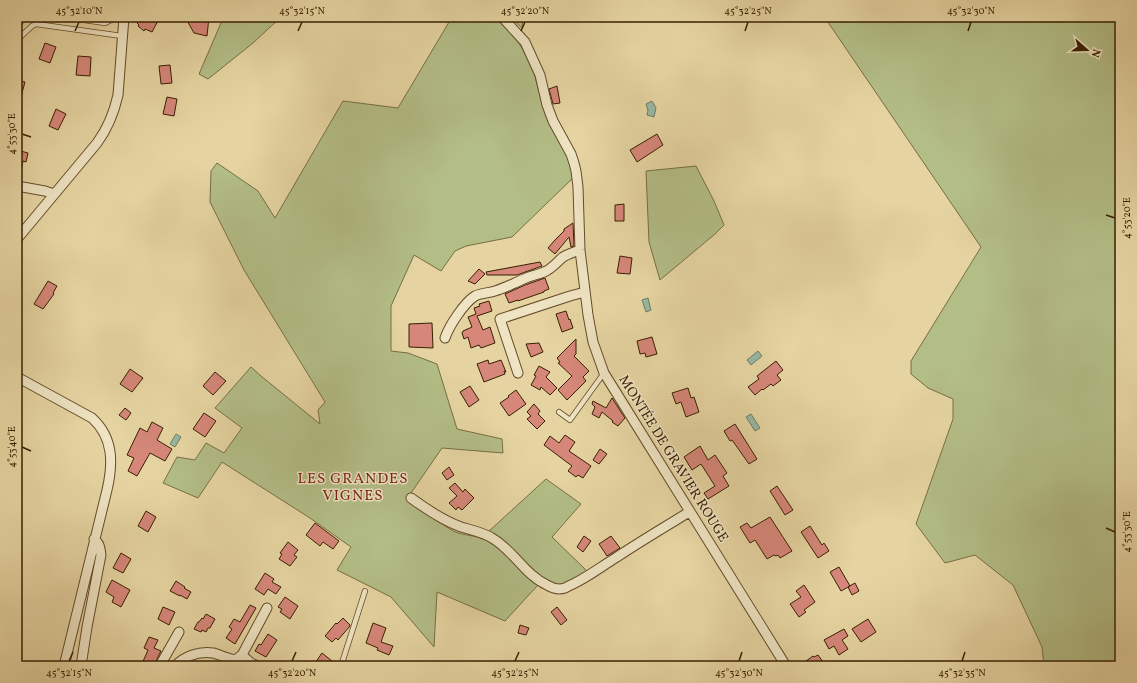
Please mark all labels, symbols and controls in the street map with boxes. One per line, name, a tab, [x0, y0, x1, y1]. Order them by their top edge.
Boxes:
text: 45°32'10"N	[55, 4, 103, 18]
text: 45°32'15"N	[279, 4, 326, 18]
text: 45°32'20"N	[501, 4, 550, 18]
text: 45°32'25"N	[724, 4, 772, 18]
text: 45°32'30"N	[947, 4, 996, 18]
north arrow	[1067, 30, 1107, 70]
text: N	[1087, 47, 1103, 59]
text: 4°53'30"E	[5, 113, 19, 155]
text: 4°53'20"E	[1120, 197, 1134, 239]
street label: MONTÉE DE GRAVIER ROUGE	[614, 372, 732, 546]
text: 4°53'40"E	[5, 426, 19, 468]
district label: LES GRANDES VIGNES	[298, 469, 408, 507]
text: 4°53'30"E	[1120, 511, 1134, 553]
text: 45°32'15"N	[46, 666, 93, 680]
text: 45°32'20"N	[268, 666, 317, 680]
text: 45°32'25"N	[491, 666, 539, 680]
text: 45°32'30"N	[715, 666, 764, 680]
text: 45°32'35"N	[938, 666, 986, 680]

